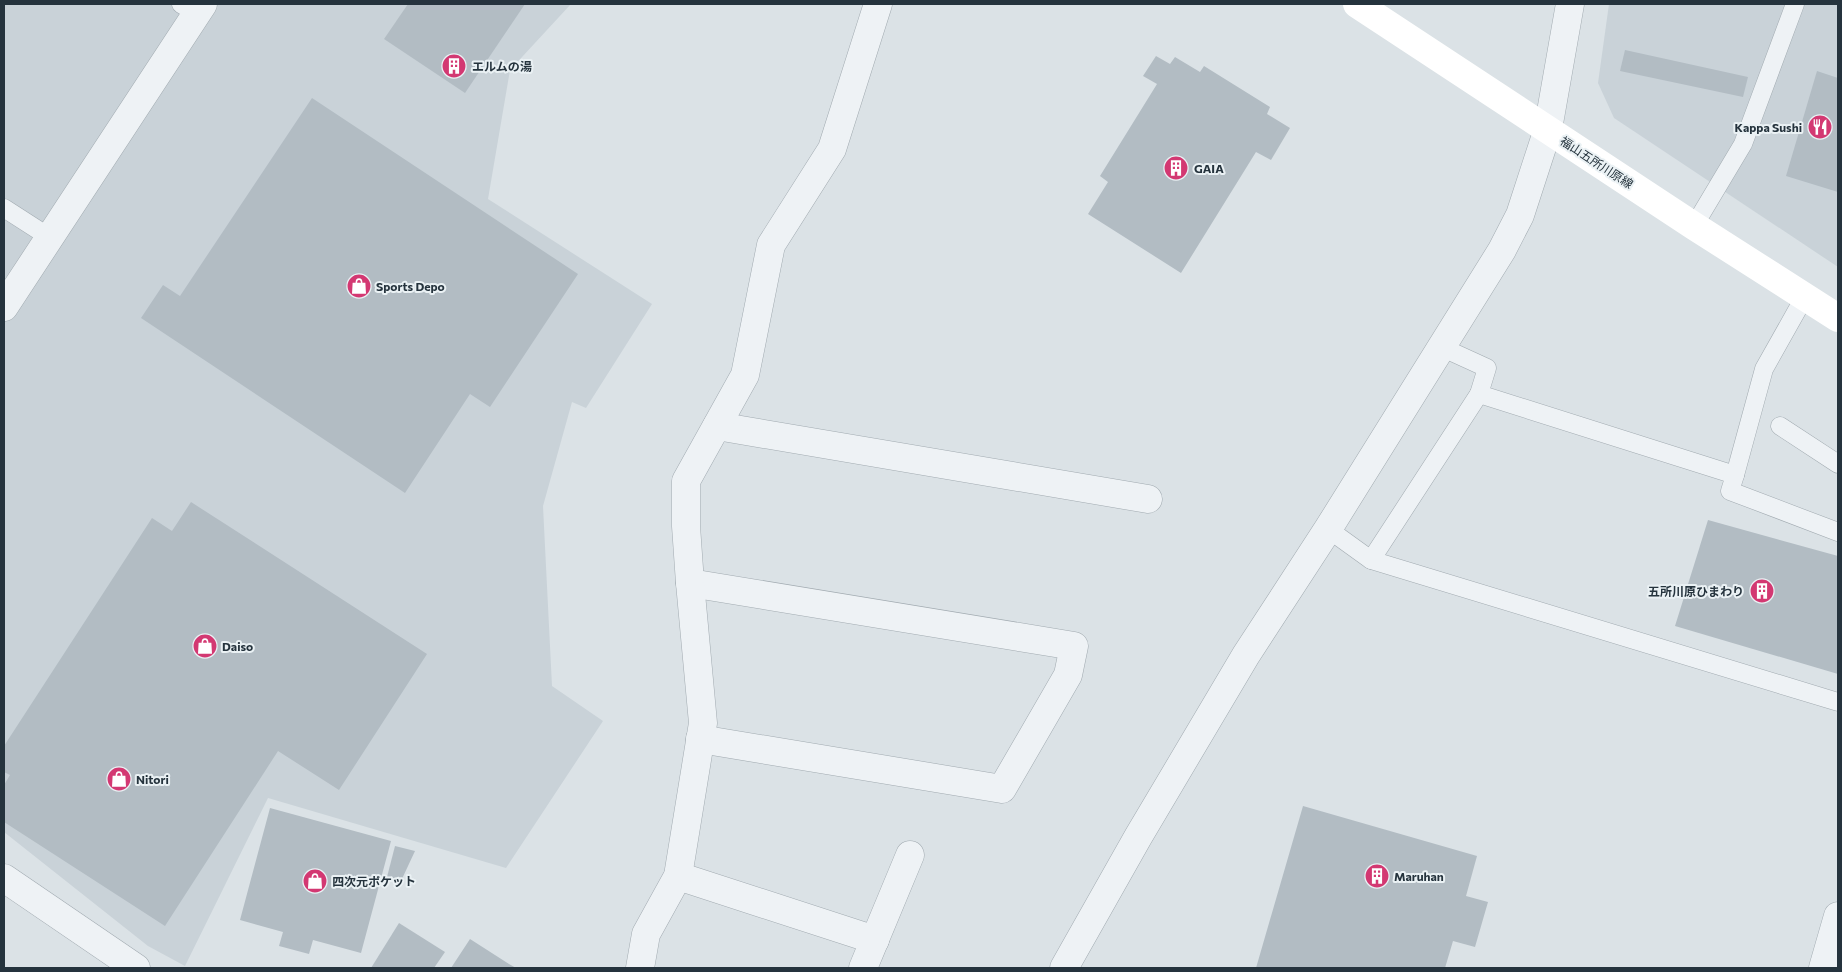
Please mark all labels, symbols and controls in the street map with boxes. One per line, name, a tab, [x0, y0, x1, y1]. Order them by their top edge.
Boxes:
building icon: エルムの湯	[441, 53, 467, 79]
place label: エルムの湯	[472, 59, 532, 73]
restaurant icon: Kappa Sushi	[1807, 114, 1833, 140]
place label: Kappa Sushi	[1735, 120, 1802, 134]
street label: 福山五所川原線	[1558, 133, 1636, 191]
building icon: GAIA	[1163, 155, 1189, 181]
place label: GAIA	[1194, 161, 1224, 175]
shop icon: Sports Depo	[346, 273, 372, 299]
place label: Sports Depo	[376, 279, 445, 293]
building icon: 五所川原ひまわり	[1749, 578, 1775, 604]
place label: 五所川原ひまわり	[1648, 584, 1744, 598]
shop icon: Daiso	[192, 633, 218, 659]
place label: Daiso	[222, 639, 253, 653]
shop icon: Nitori	[106, 766, 132, 792]
place label: Nitori	[136, 772, 169, 786]
building icon: Maruhan	[1364, 863, 1390, 889]
shop icon: 四次元ポケット	[302, 868, 328, 894]
place label: Maruhan	[1394, 869, 1444, 883]
place label: 四次元ポケット	[332, 874, 416, 888]

